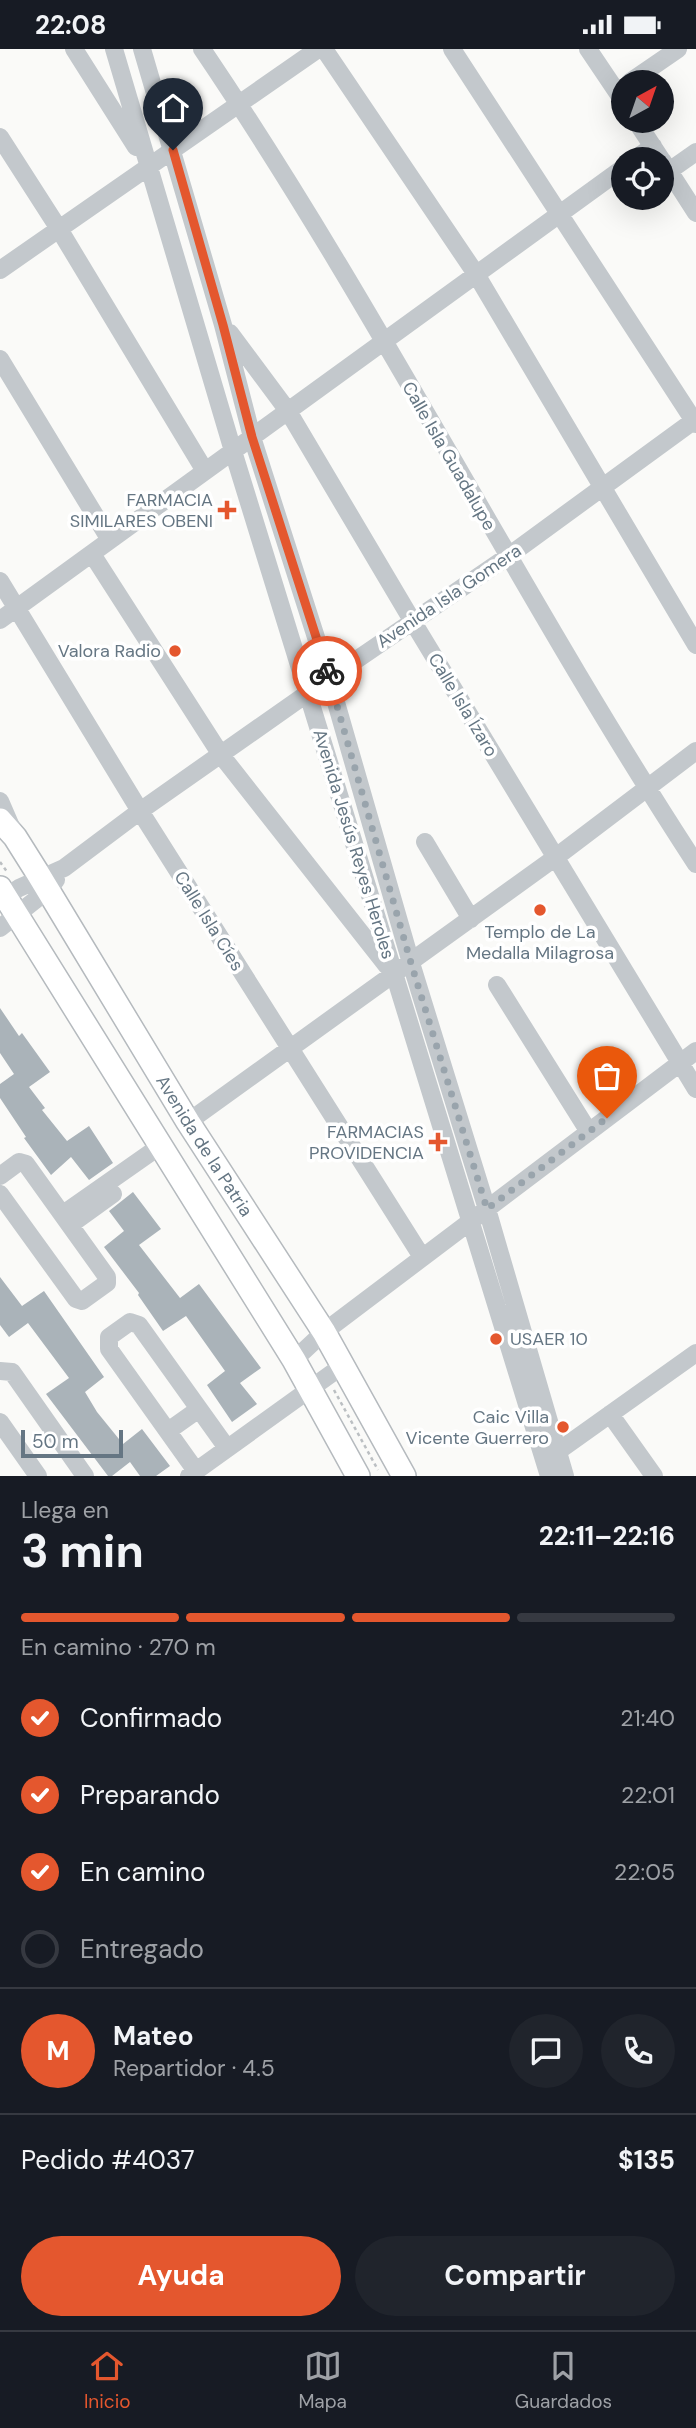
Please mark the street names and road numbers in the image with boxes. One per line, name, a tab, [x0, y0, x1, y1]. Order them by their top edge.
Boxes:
street label: Calle Isla Guadalupe	[397, 377, 501, 535]
street label: Avenida Isla Gomera	[372, 539, 526, 653]
street label: Calle Isla Ízaro	[423, 649, 503, 761]
street label: Avenida Jesús Reyes Heroles	[308, 726, 400, 962]
street label: Calle Isla Cíes	[169, 866, 249, 976]
street label: Avenida de la Patria	[150, 1071, 258, 1221]

